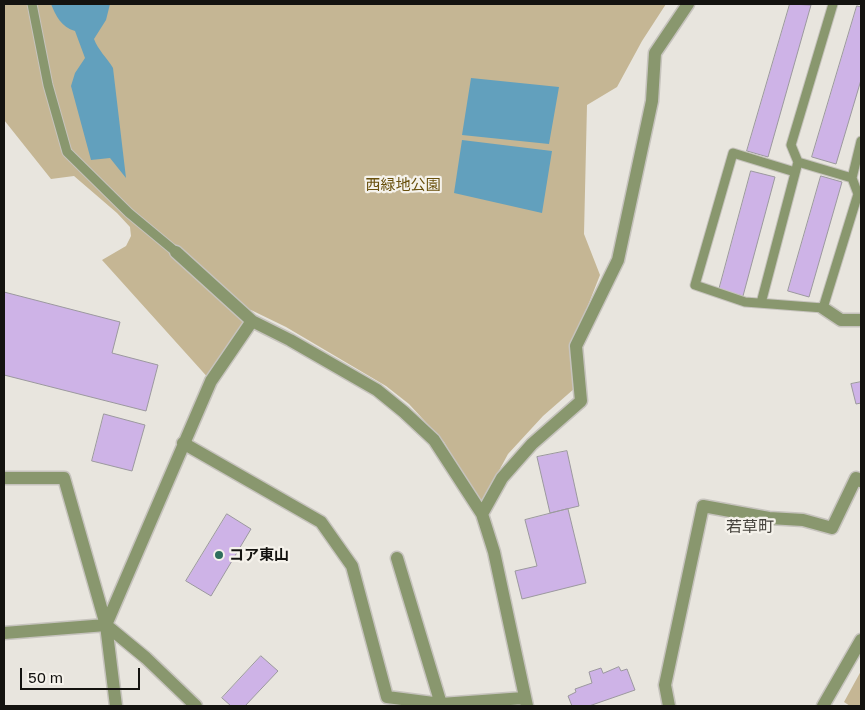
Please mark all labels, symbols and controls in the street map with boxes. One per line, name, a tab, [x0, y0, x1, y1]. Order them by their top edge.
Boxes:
park label: 西緑地公園	[366, 176, 440, 194]
district label: 若草町	[726, 517, 774, 537]
place label: コア東山	[229, 546, 289, 564]
marker: コア東山	[213, 549, 225, 561]
scale bar	[22, 658, 142, 690]
text: 50 m	[28, 668, 63, 686]

